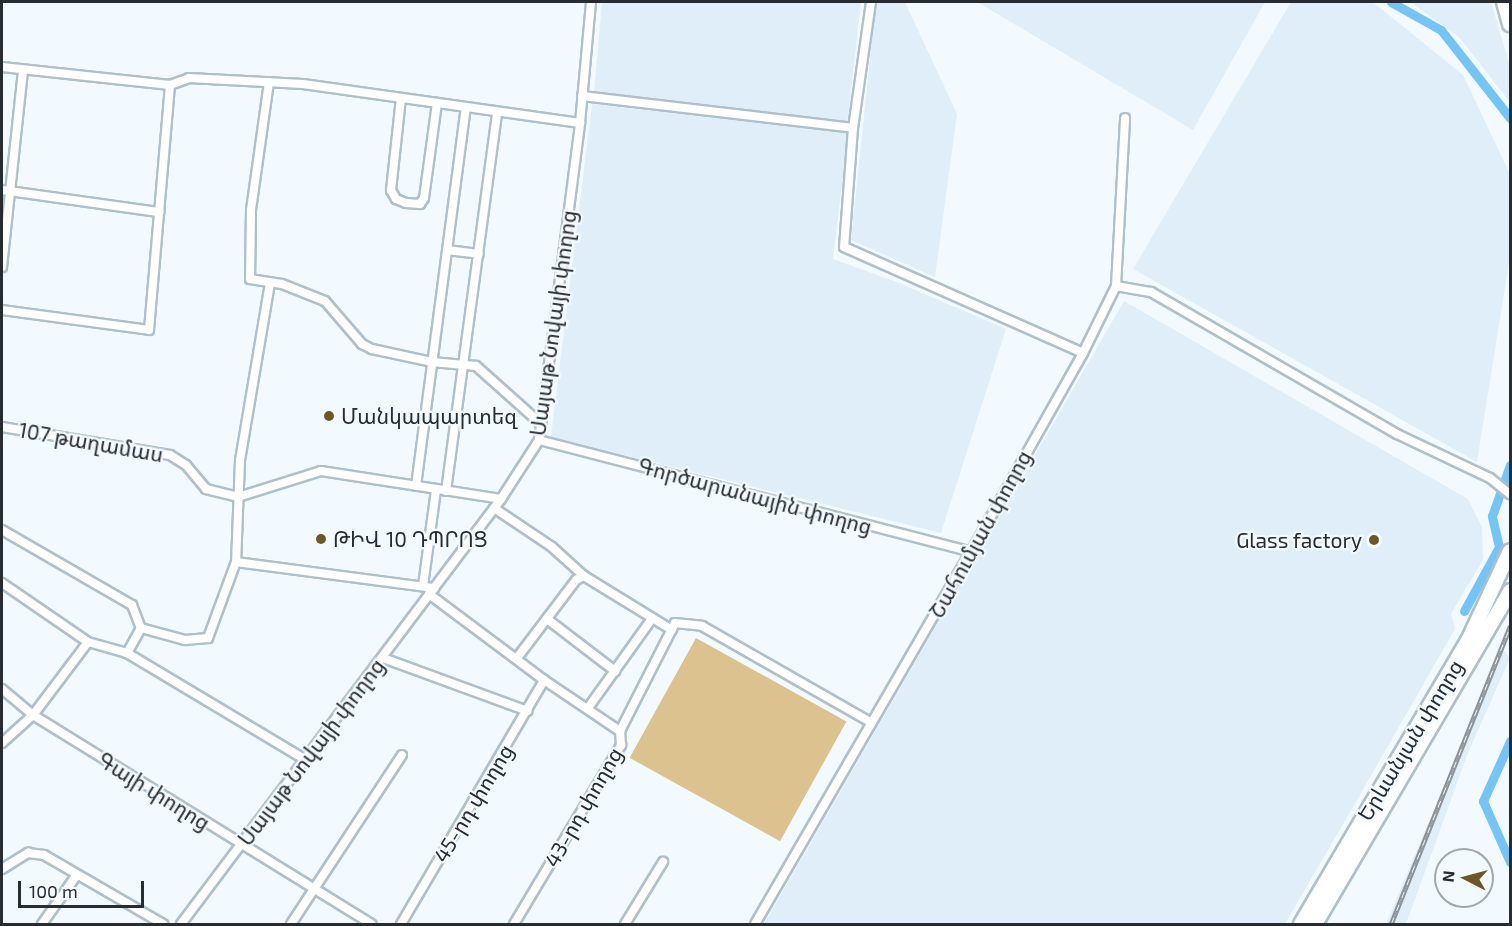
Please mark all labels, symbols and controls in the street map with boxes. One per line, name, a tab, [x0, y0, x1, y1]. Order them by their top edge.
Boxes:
street label: Սայաթ Նովայի փողոց	[525, 208, 581, 438]
place label: Մանկապարտեզ	[341, 403, 517, 429]
marker: Մանկապարտեզ	[322, 409, 336, 423]
street label: 107 թաղամաս	[17, 417, 165, 467]
street label: Շահումյան փողոց	[923, 446, 1037, 622]
street label: Գործարանային փողոց	[635, 453, 875, 539]
place label: ԹԻՎ 10 ԴՊՐՈՑ	[333, 526, 488, 552]
place label: Glass factory	[1236, 527, 1362, 553]
marker: ԹԻՎ 10 ԴՊՐՈՑ	[314, 532, 328, 546]
marker: Glass factory	[1367, 533, 1381, 547]
street label: Սայաթ Նովայի փողոց	[232, 653, 390, 851]
street label: Երևանյան փողոց	[1352, 655, 1468, 825]
street label: 45-րդ փողոց	[428, 739, 518, 867]
street label: 43-րդ փողոց	[539, 743, 627, 871]
street label: Գայի փողոց	[93, 747, 215, 835]
north arrow	[1434, 848, 1494, 908]
scale bar	[21, 869, 147, 907]
text: N	[1438, 870, 1458, 883]
text: 100 m	[29, 880, 78, 902]

